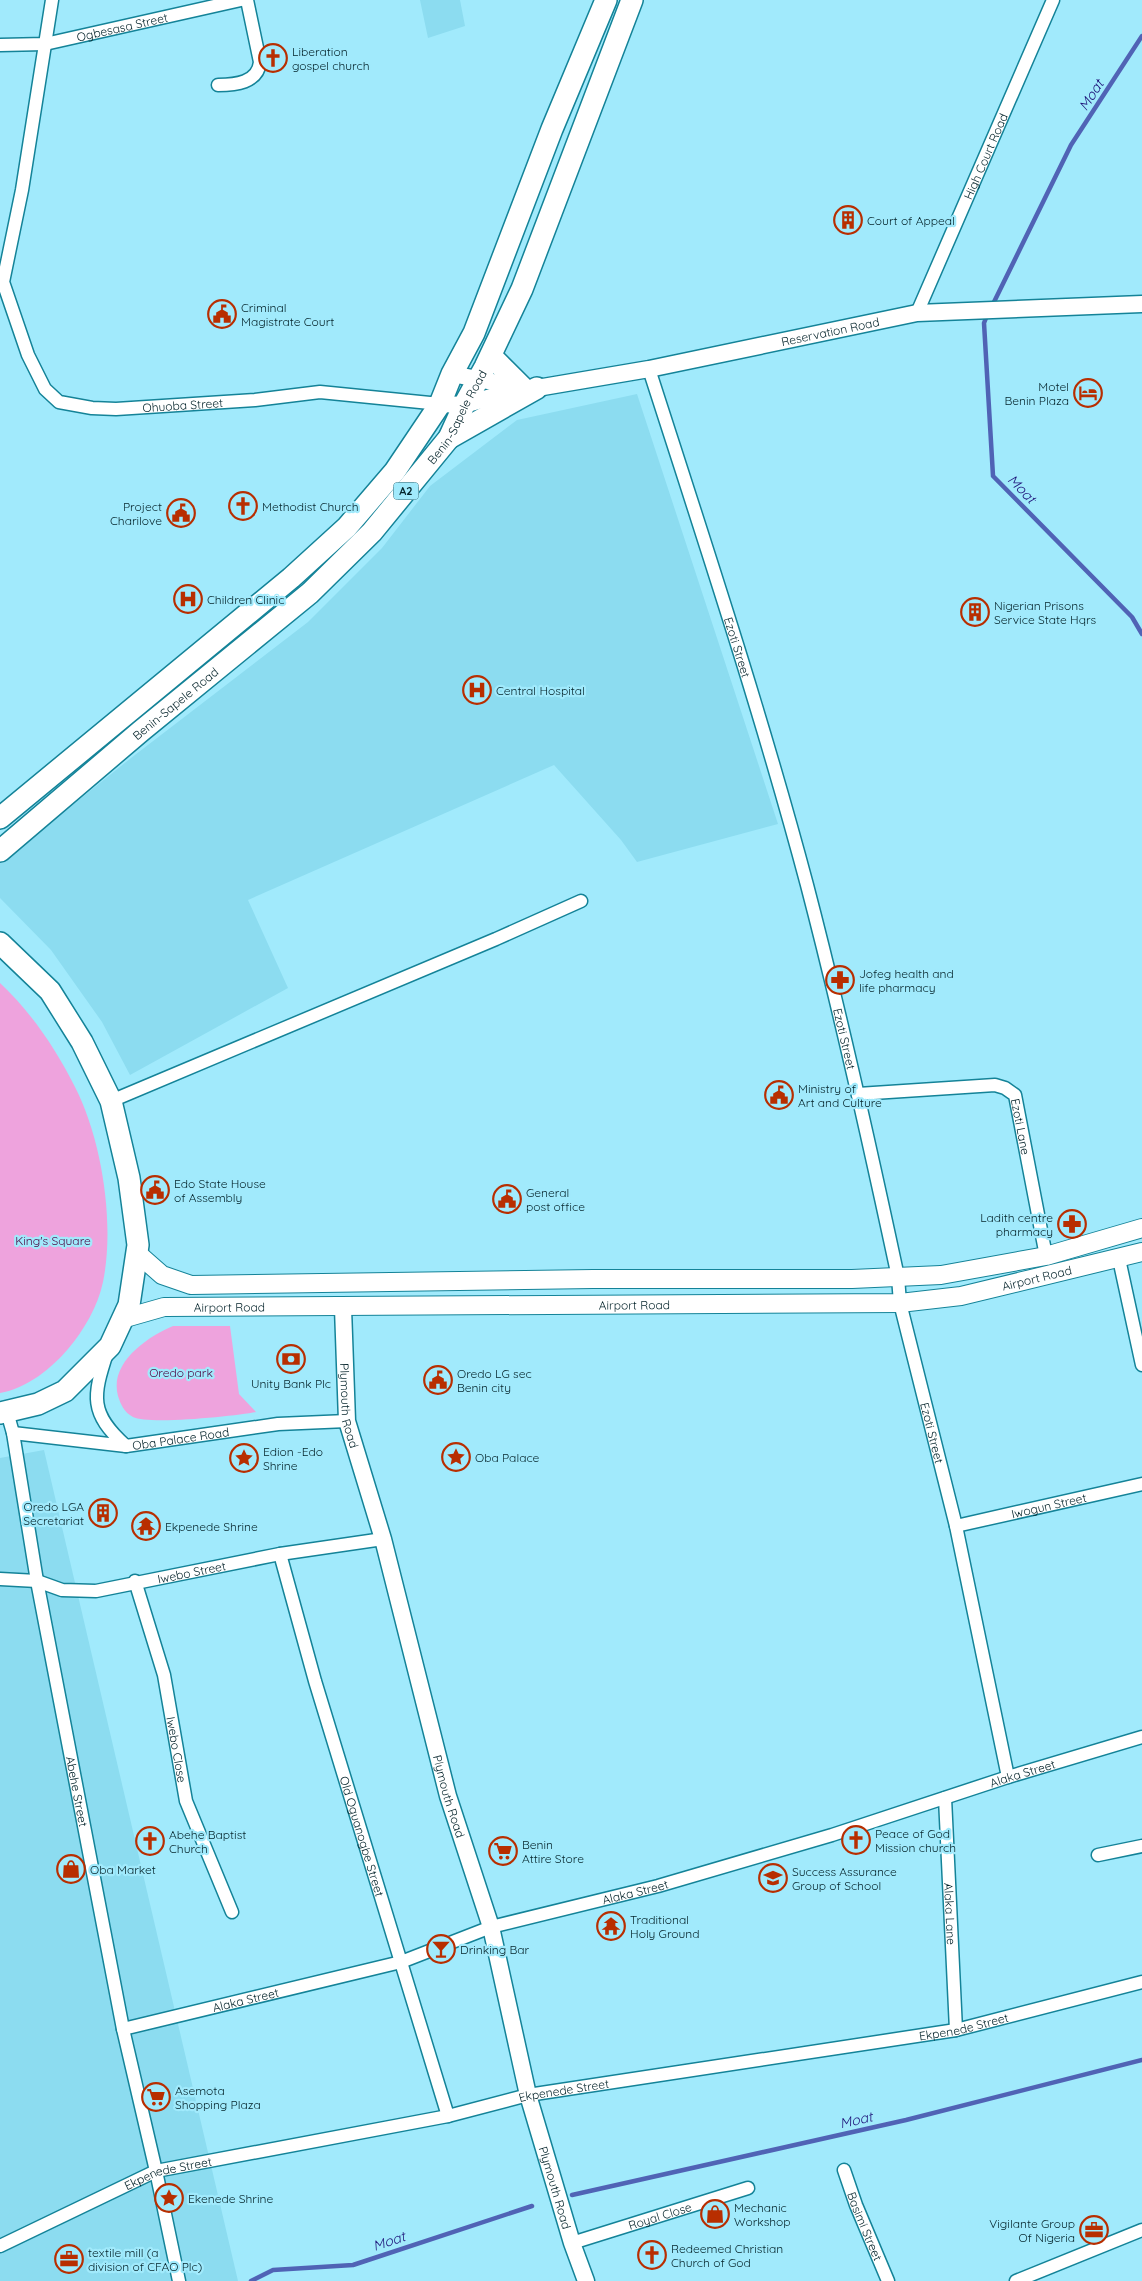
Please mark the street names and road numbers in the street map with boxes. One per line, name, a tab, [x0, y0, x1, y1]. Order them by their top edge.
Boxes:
street label: Ogbesasa Street	[75, 9, 169, 44]
street label: High Court Road	[960, 111, 1010, 202]
street label: Reservation Road	[780, 314, 881, 349]
street label: Benin-Sapele Road	[424, 367, 489, 467]
street label: Ohuoba Street	[142, 395, 224, 415]
road number: A2	[394, 482, 418, 500]
street label: Ezoti Street	[721, 615, 754, 679]
street label: Benin-Sapele Road	[129, 664, 221, 743]
street label: Ezoti Street	[831, 1007, 859, 1071]
street label: Ezoti Lane	[1008, 1097, 1034, 1156]
street label: Airport Road	[1000, 1262, 1073, 1293]
street label: Airport Road	[599, 1297, 670, 1312]
street label: Airport Road	[194, 1299, 265, 1314]
street label: Plymouth Road	[337, 1363, 362, 1450]
street label: Ezoti Street	[918, 1401, 947, 1465]
street label: Oba Palace Road	[131, 1424, 230, 1452]
street label: Iwogun Street	[1010, 1489, 1088, 1521]
street label: Iwebo Street	[156, 1558, 227, 1586]
street label: Iwebo Close	[164, 1715, 190, 1784]
street label: Plymouth Road	[430, 1753, 469, 1839]
street label: Abehe Street	[63, 1755, 91, 1828]
street label: Alaka Street	[988, 1756, 1057, 1790]
street label: Old Oguanogbe Street	[337, 1774, 388, 1898]
street label: Alaka Street	[601, 1876, 670, 1907]
street label: Alaka Lane	[942, 1882, 959, 1945]
street label: Alaka Street	[211, 1984, 280, 2015]
street label: Ekpenede Street	[918, 2009, 1010, 2043]
street label: Ekpenede Street	[517, 2075, 610, 2105]
street label: Plymouth Road	[536, 2144, 575, 2231]
street label: Ekpenede Street	[121, 2153, 213, 2193]
street label: Basimi Street	[845, 2190, 886, 2263]
street label: Royal Close	[626, 2199, 694, 2232]

